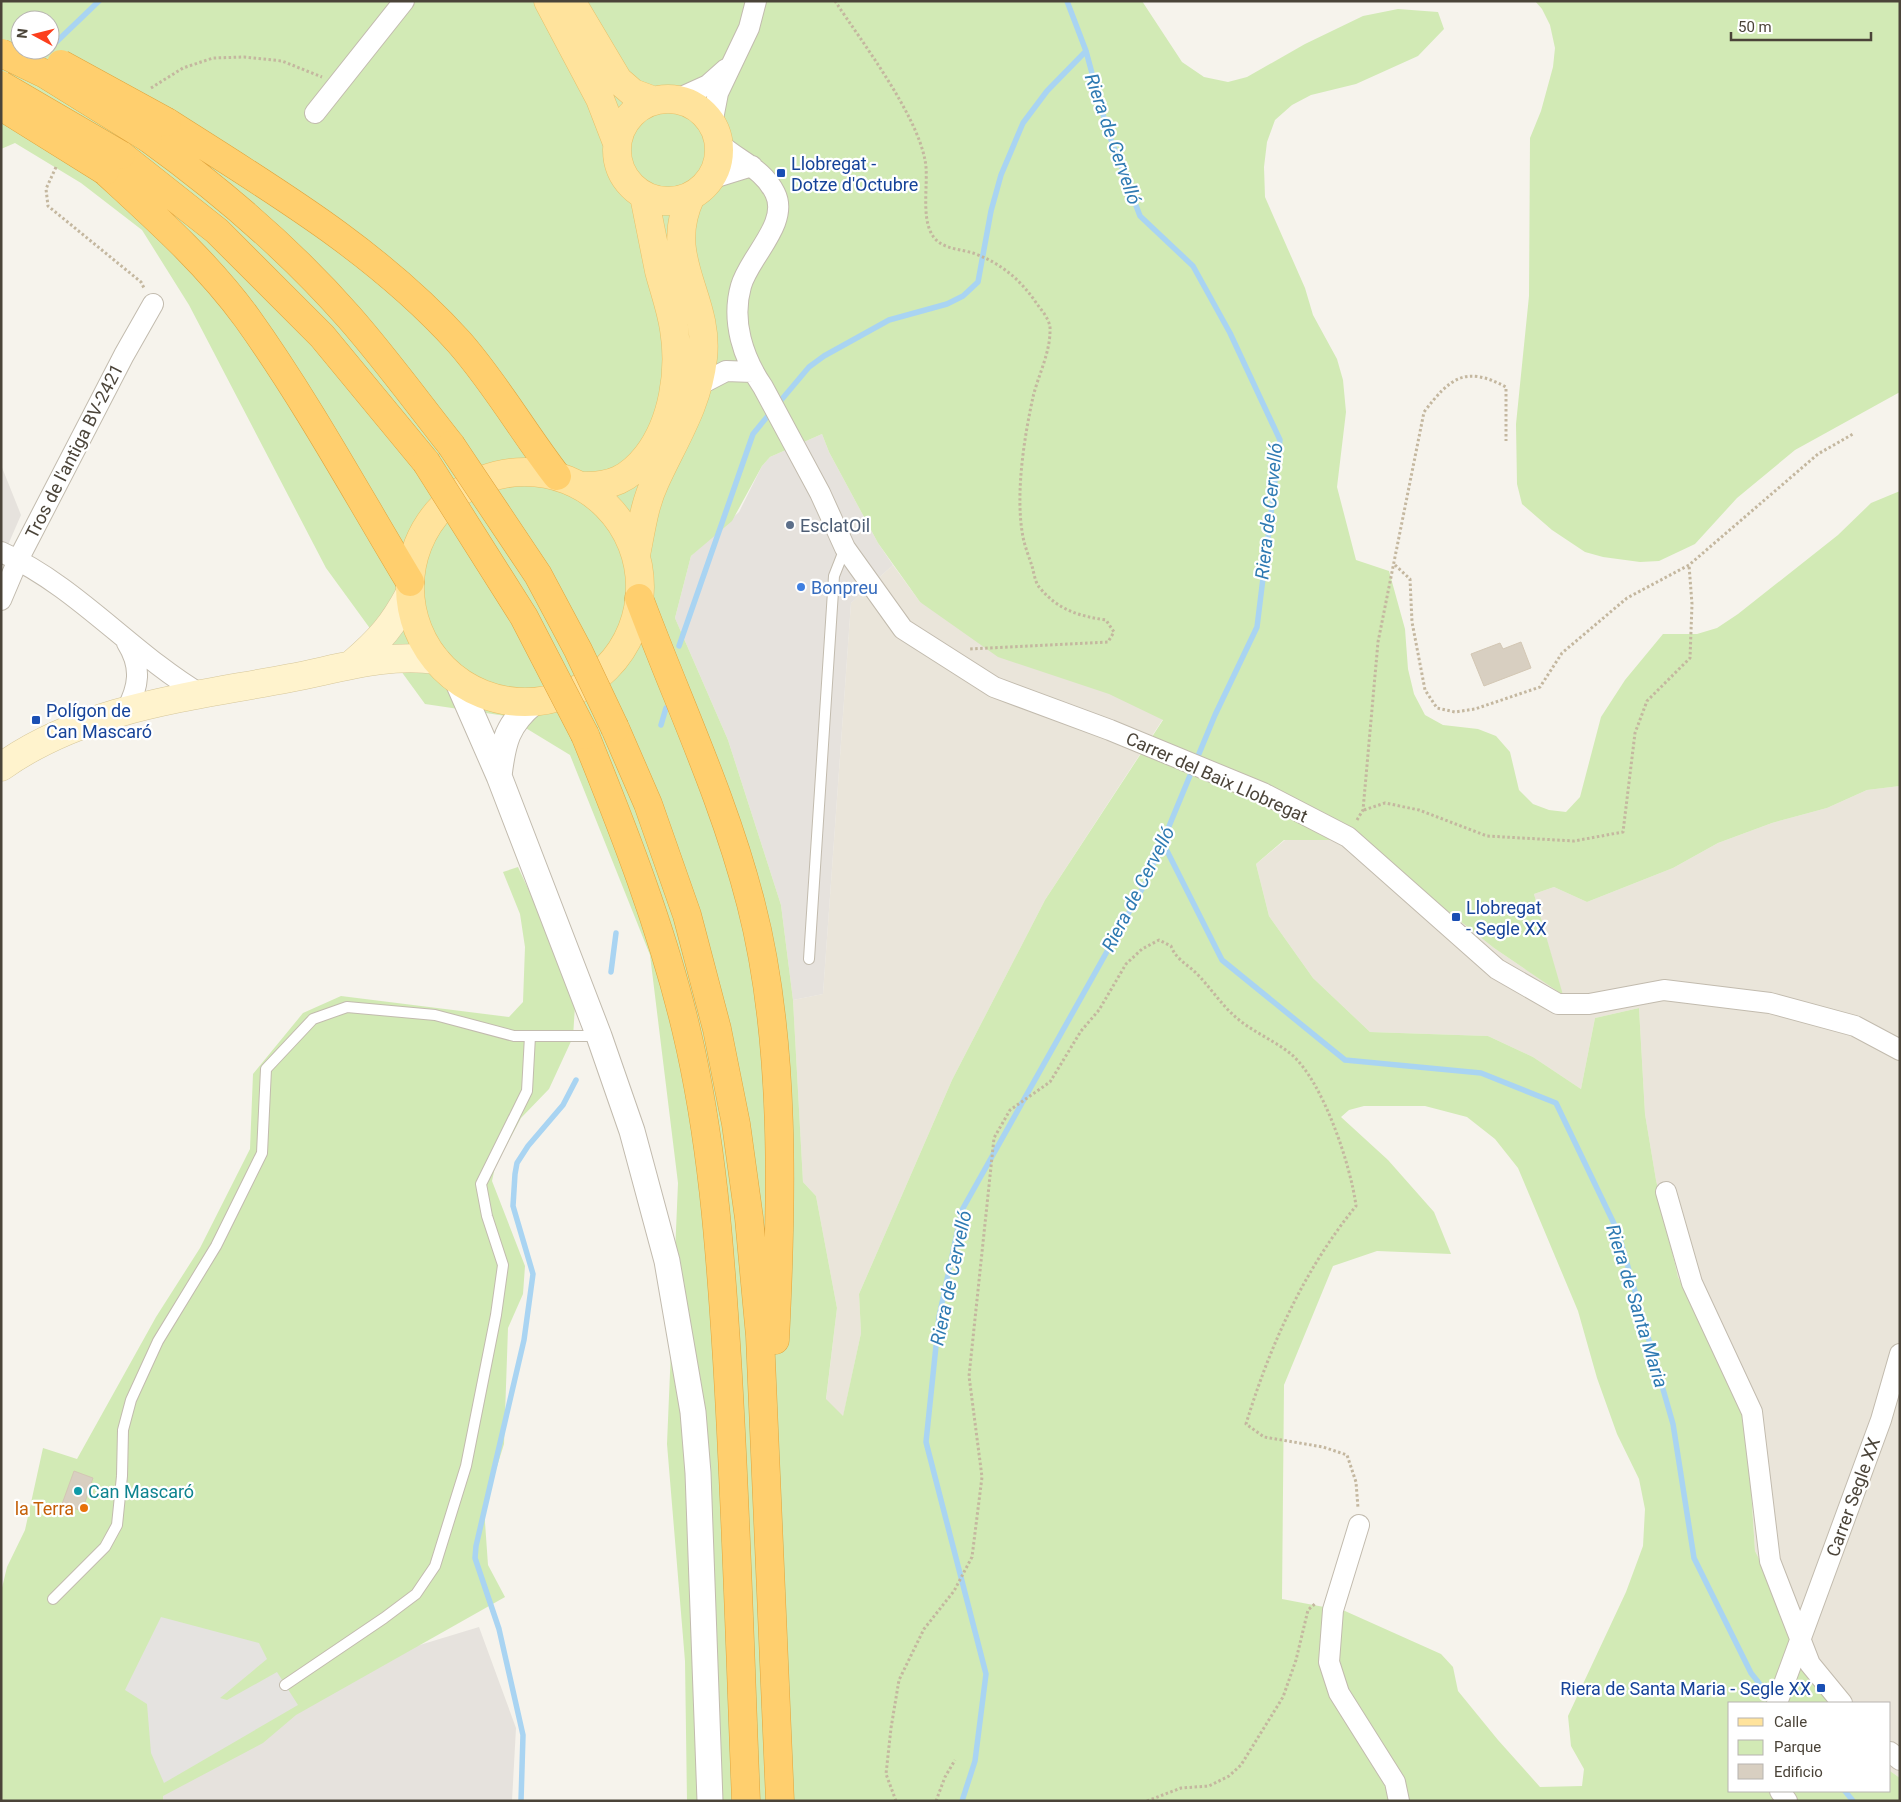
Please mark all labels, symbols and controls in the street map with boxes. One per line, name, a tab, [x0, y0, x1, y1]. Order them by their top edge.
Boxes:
north arrow	[10, 10, 60, 60]
scale bar	[1731, 10, 1871, 42]
text: 50 m	[1738, 18, 1772, 36]
text: N	[14, 28, 31, 39]
water label: Riera de Cervelló	[1080, 70, 1146, 208]
place label: Llobregat - Dotze d'Octubre	[791, 153, 918, 195]
marker: Llobregat - Dotze d'Octubre	[775, 167, 787, 179]
street label: Tros de l'antiga BV-2421	[21, 360, 127, 542]
water label: Riera de Cervelló	[1250, 442, 1288, 580]
place label: EsclatOil	[800, 515, 870, 536]
marker: EsclatOil	[784, 519, 796, 531]
place label: Bonpreu	[811, 577, 878, 598]
marker: Bonpreu	[795, 581, 807, 593]
place label: Polígon de Can Mascaró	[46, 700, 152, 742]
marker: Polígon de Can Mascaró	[30, 714, 42, 726]
street label: Carrer del Baix Llobregat	[1123, 727, 1311, 827]
water label: Riera de Cervelló	[1097, 823, 1179, 955]
place label: Llobregat - Segle XX	[1466, 897, 1547, 939]
marker: Llobregat - Segle XX	[1450, 911, 1462, 923]
water label: Riera de Cervelló	[925, 1208, 977, 1348]
water label: Riera de Santa Maria	[1601, 1221, 1673, 1391]
street label: Carrer Segle XX	[1822, 1435, 1884, 1559]
place label: Can Mascaró	[88, 1481, 194, 1502]
marker: Can Mascaró	[72, 1485, 84, 1497]
place label: la Terra	[15, 1498, 74, 1519]
marker: la Terra	[78, 1502, 90, 1514]
place label: Riera de Santa Maria - Segle XX	[1560, 1678, 1811, 1699]
marker: Riera de Santa Maria - Segle XX	[1815, 1682, 1827, 1694]
legend	[1728, 1702, 1891, 1792]
text: Calle	[1774, 1713, 1807, 1731]
text: Parque	[1774, 1738, 1821, 1756]
text: Edificio	[1774, 1763, 1823, 1781]

